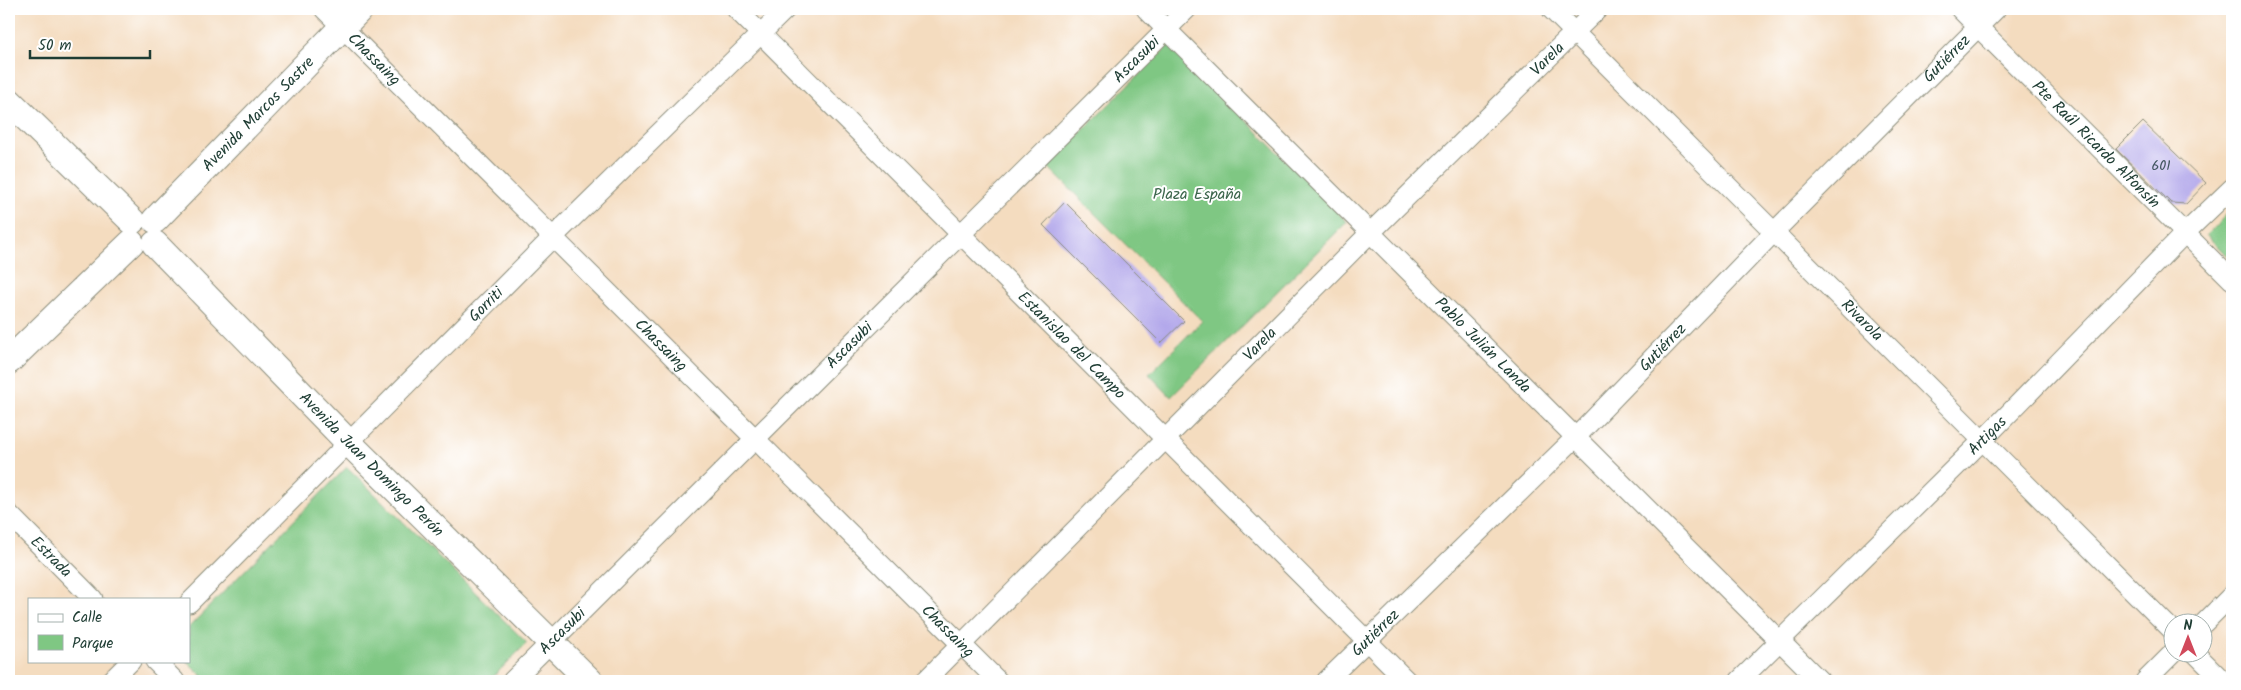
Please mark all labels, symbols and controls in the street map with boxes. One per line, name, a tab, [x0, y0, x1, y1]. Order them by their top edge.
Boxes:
street label: Chassaing	[342, 27, 407, 92]
scale bar	[30, 28, 150, 60]
street label: Ascasubi	[1107, 29, 1167, 89]
street label: Gutiérrez	[1917, 29, 1976, 88]
text: 50 m	[38, 34, 72, 58]
street label: Varela	[1524, 36, 1570, 82]
street label: Avenida Marcos Sastre	[196, 50, 320, 177]
street label: Pte Raúl Ricardo Alfonsín	[2026, 75, 2166, 214]
house number: 601	[2151, 155, 2171, 177]
park label: Plaza España	[1153, 182, 1241, 207]
street label: Gorriti	[462, 280, 510, 328]
street label: Estanislao del Campo	[1012, 285, 1132, 405]
street label: Pablo Julián Landa	[1429, 291, 1537, 399]
street label: Rivarola	[1835, 293, 1889, 347]
street label: Chassaing	[629, 313, 694, 378]
street label: Ascasubi	[820, 315, 880, 374]
street label: Gutiérrez	[1633, 317, 1692, 377]
street label: Varela	[1237, 321, 1283, 367]
street label: Avenida Juan Domingo Perón	[293, 386, 450, 543]
street label: Artigas	[1962, 410, 2013, 461]
street label: Estrada	[24, 530, 78, 584]
legend	[28, 598, 190, 662]
street label: Chassaing	[915, 599, 980, 663]
street label: Ascasubi	[533, 601, 593, 660]
street label: Gutiérrez	[1345, 603, 1405, 662]
text: Calle	[72, 606, 102, 630]
north arrow	[2164, 612, 2214, 662]
text: N	[2184, 615, 2193, 637]
text: Parque	[72, 632, 113, 656]

